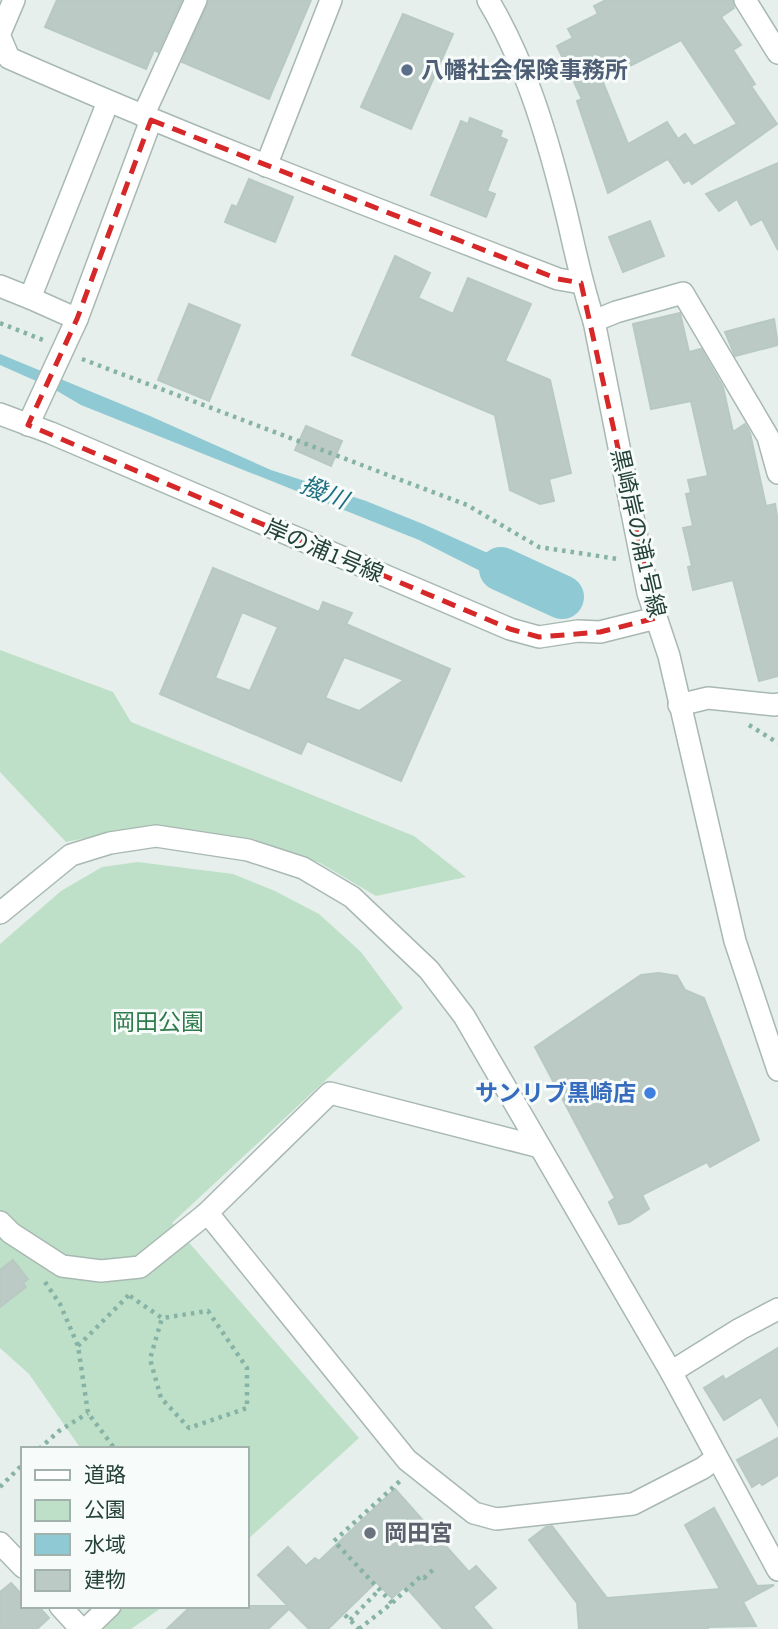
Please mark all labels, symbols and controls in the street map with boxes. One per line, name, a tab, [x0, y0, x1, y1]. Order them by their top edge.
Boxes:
place label: 八幡社会保険事務所	[421, 54, 628, 87]
marker: 八幡社会保険事務所	[399, 62, 415, 78]
street label: 黒崎岸の浦1号線	[603, 445, 673, 621]
water label: 撥川	[295, 468, 356, 519]
street label: 岸の浦1号線	[259, 511, 389, 591]
park label: 岡田公園	[112, 1006, 204, 1039]
place label: サンリブ黒崎店	[475, 1077, 636, 1110]
marker: サンリブ黒崎店	[642, 1085, 658, 1101]
legend	[21, 1447, 248, 1608]
text: 道路	[84, 1460, 126, 1490]
text: 公園	[84, 1495, 126, 1525]
place label: 岡田宮	[384, 1517, 453, 1550]
marker: 岡田宮	[362, 1525, 378, 1541]
text: 水域	[84, 1530, 126, 1560]
text: 建物	[84, 1565, 126, 1595]

